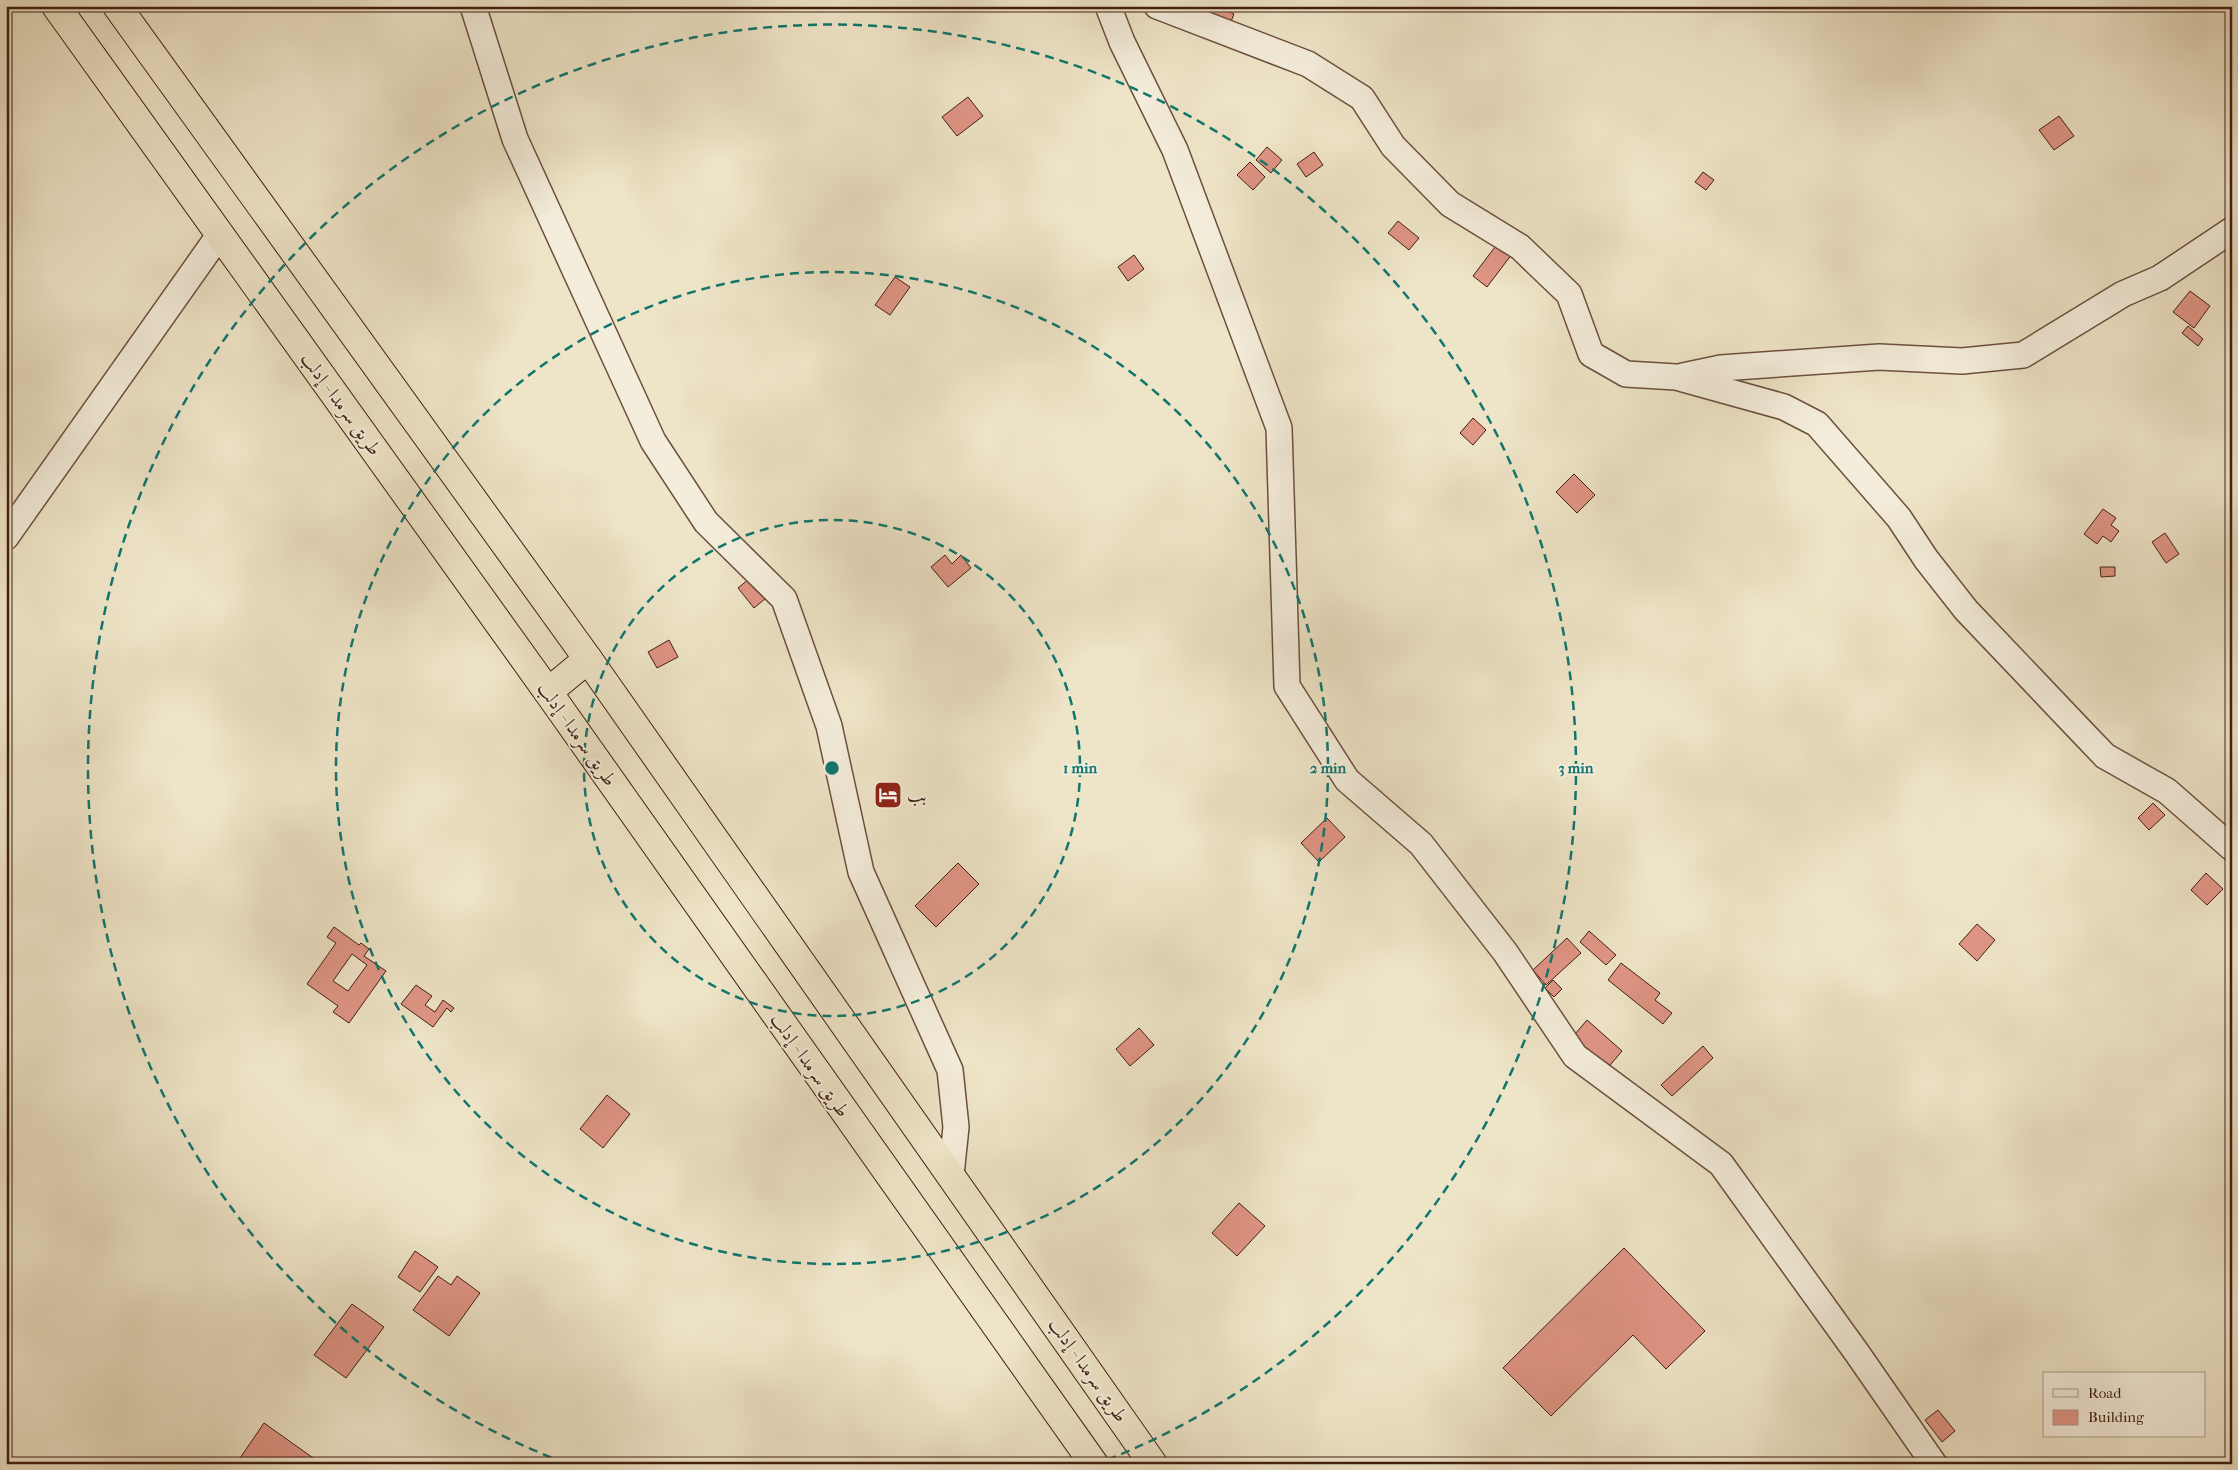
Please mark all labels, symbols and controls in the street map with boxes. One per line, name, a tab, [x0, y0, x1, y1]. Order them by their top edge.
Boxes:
street label: طريق سرمدا - إدلب	[295, 348, 386, 460]
street label: طريق سرمدا - إدلب	[532, 678, 621, 791]
centre of rings	[823, 759, 841, 777]
text: 1 min	[1063, 759, 1097, 777]
text: 2 min	[1310, 759, 1347, 777]
text: 3 min	[1559, 759, 1594, 777]
hotel icon: بب	[873, 780, 903, 810]
place label: بب	[907, 784, 926, 807]
street label: طريق سرمدا - إدلب	[765, 1009, 854, 1122]
street label: طريق سرمدا - إدلب	[1043, 1314, 1132, 1427]
legend	[2043, 1372, 2206, 1438]
text: Road	[2088, 1384, 2122, 1402]
text: Building	[2088, 1408, 2145, 1426]

